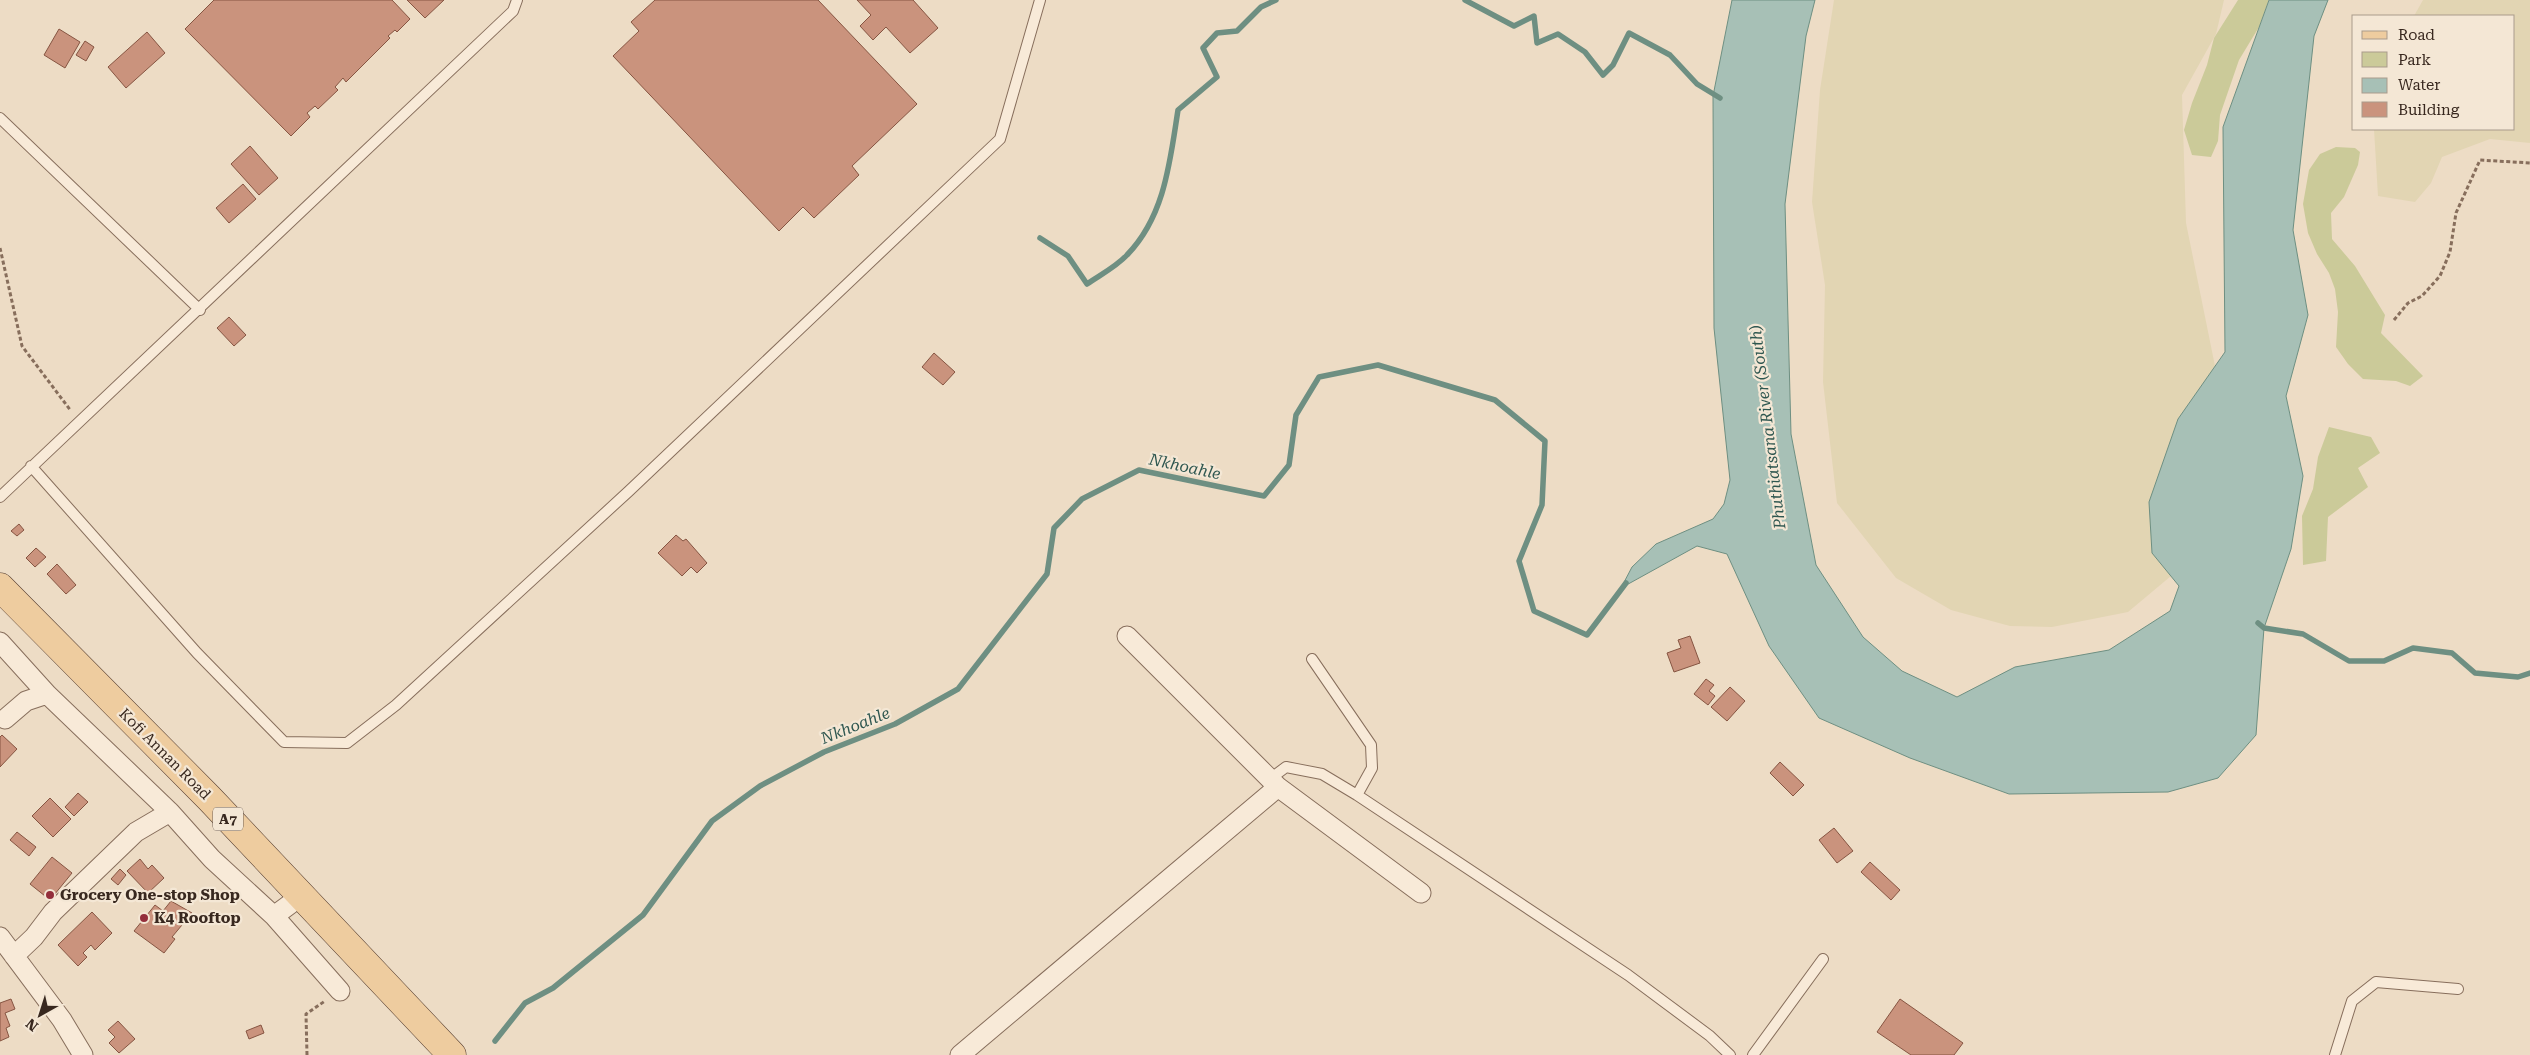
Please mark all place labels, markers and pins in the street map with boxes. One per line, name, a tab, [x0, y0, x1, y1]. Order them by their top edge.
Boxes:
place label: Grocery One-stop Shop	[60, 886, 240, 904]
marker: Grocery One-stop Shop	[44, 889, 56, 901]
place label: K4 Rooftop	[154, 909, 241, 927]
marker: K4 Rooftop	[138, 912, 150, 924]

